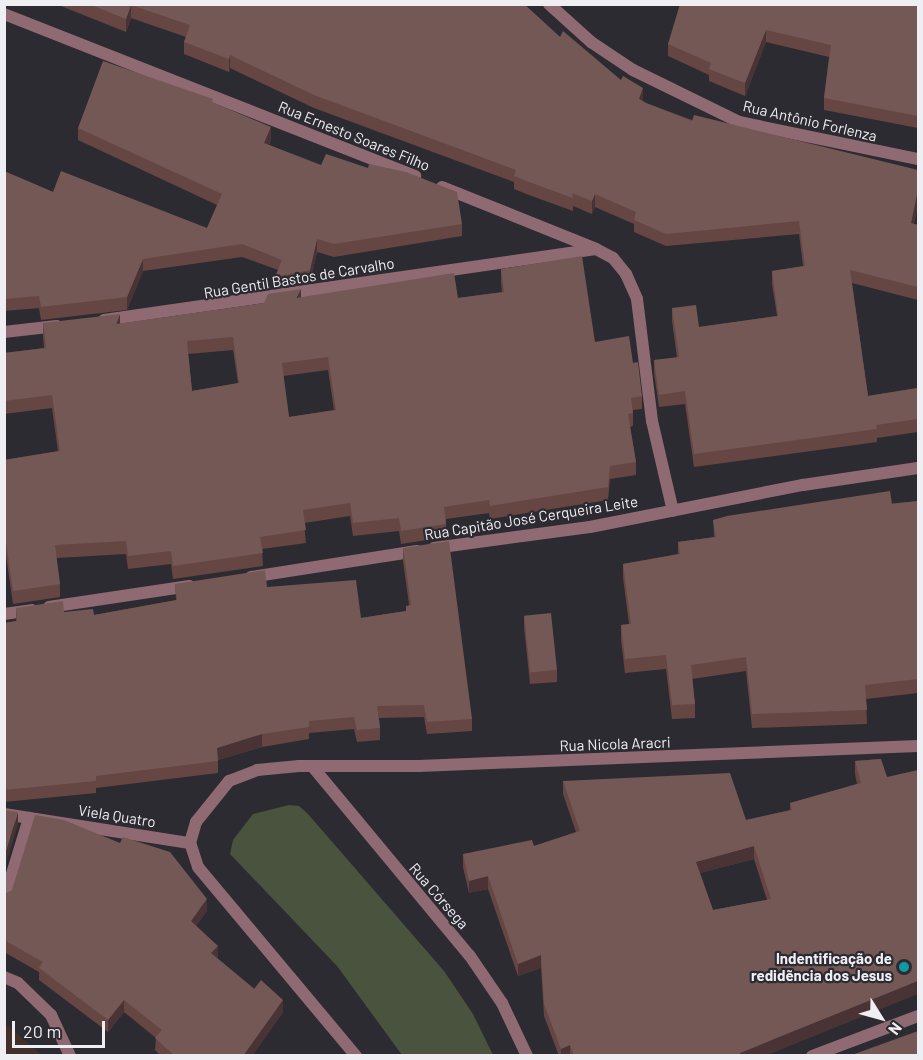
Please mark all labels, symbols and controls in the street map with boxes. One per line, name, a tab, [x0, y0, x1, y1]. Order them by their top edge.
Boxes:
street label: Rua Ernesto Soares Filho	[276, 97, 432, 175]
street label: Rua Antônio Forlenza	[741, 97, 879, 145]
street label: Rua Gentil Bastos de Carvalho	[202, 254, 396, 302]
street label: Rua Capitão José Cerqueira Leite	[423, 492, 639, 544]
street label: Rua Nicola Aracri	[559, 733, 671, 755]
street label: Viela Quatro	[77, 801, 157, 831]
street label: Rua Córsega	[406, 859, 472, 933]
place label: Indentificação de redidẽncia dos Jesus	[751, 949, 892, 984]
marker: Indentificação de redidẽncia dos Jesus	[897, 960, 911, 974]
north arrow	[851, 988, 911, 1048]
scale bar	[15, 1009, 108, 1047]
text: N	[885, 1019, 907, 1039]
text: 20 m	[23, 1020, 61, 1042]

